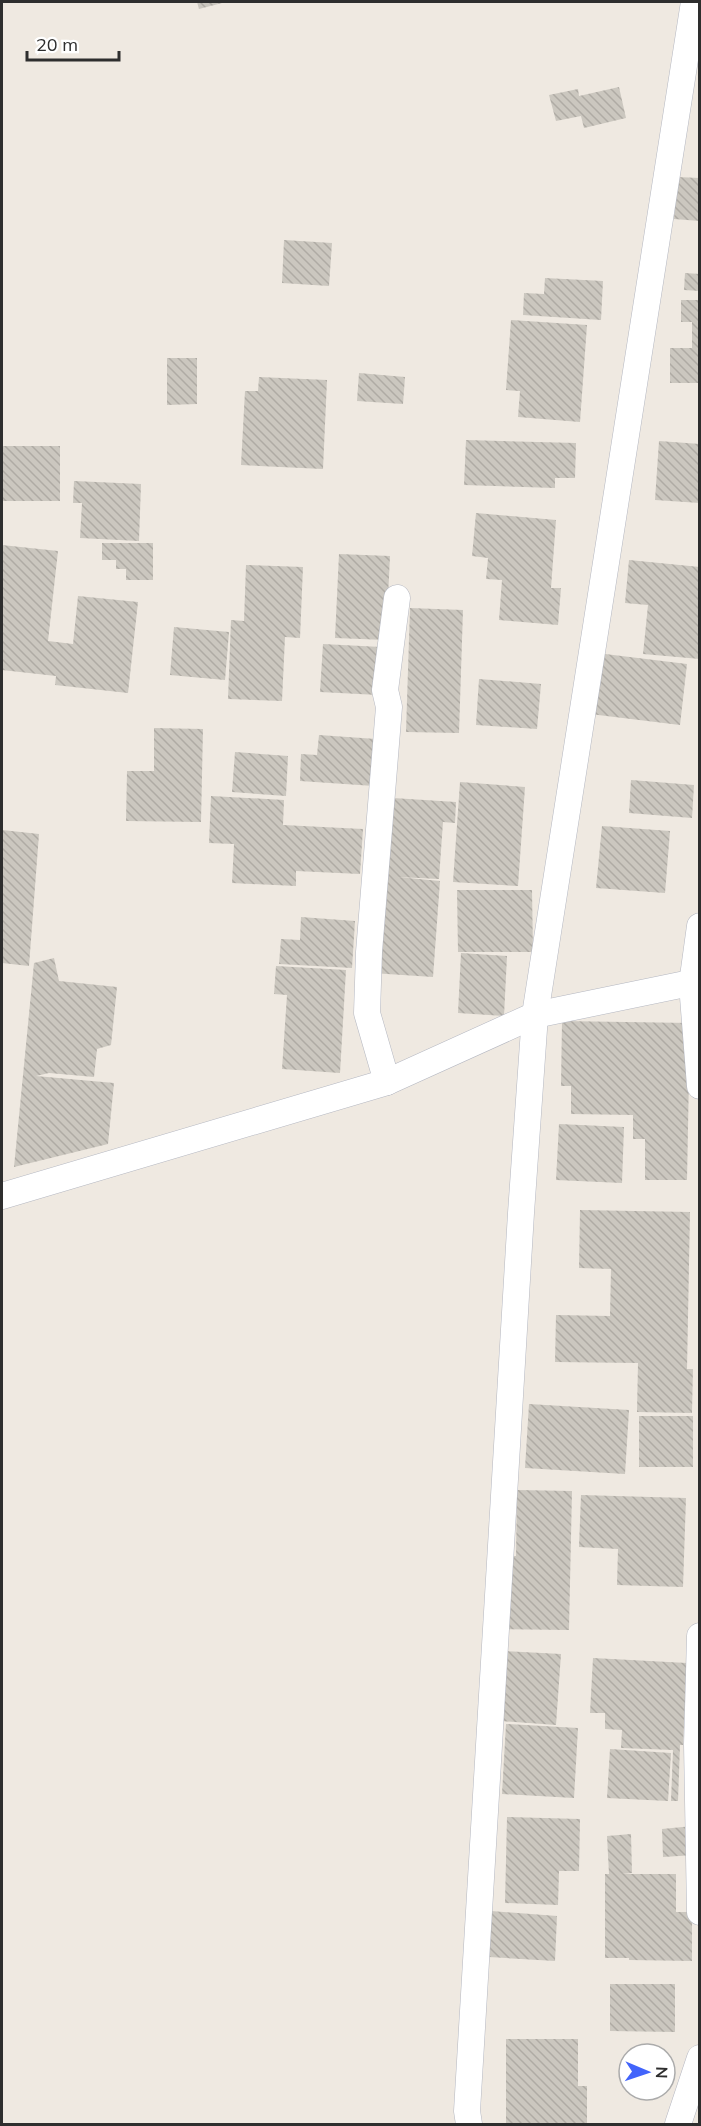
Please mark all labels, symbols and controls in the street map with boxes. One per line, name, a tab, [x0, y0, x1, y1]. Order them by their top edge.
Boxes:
scale bar	[27, 24, 118, 62]
text: 20 m	[36, 33, 78, 56]
north arrow	[617, 2042, 677, 2102]
text: N	[652, 2066, 672, 2079]

